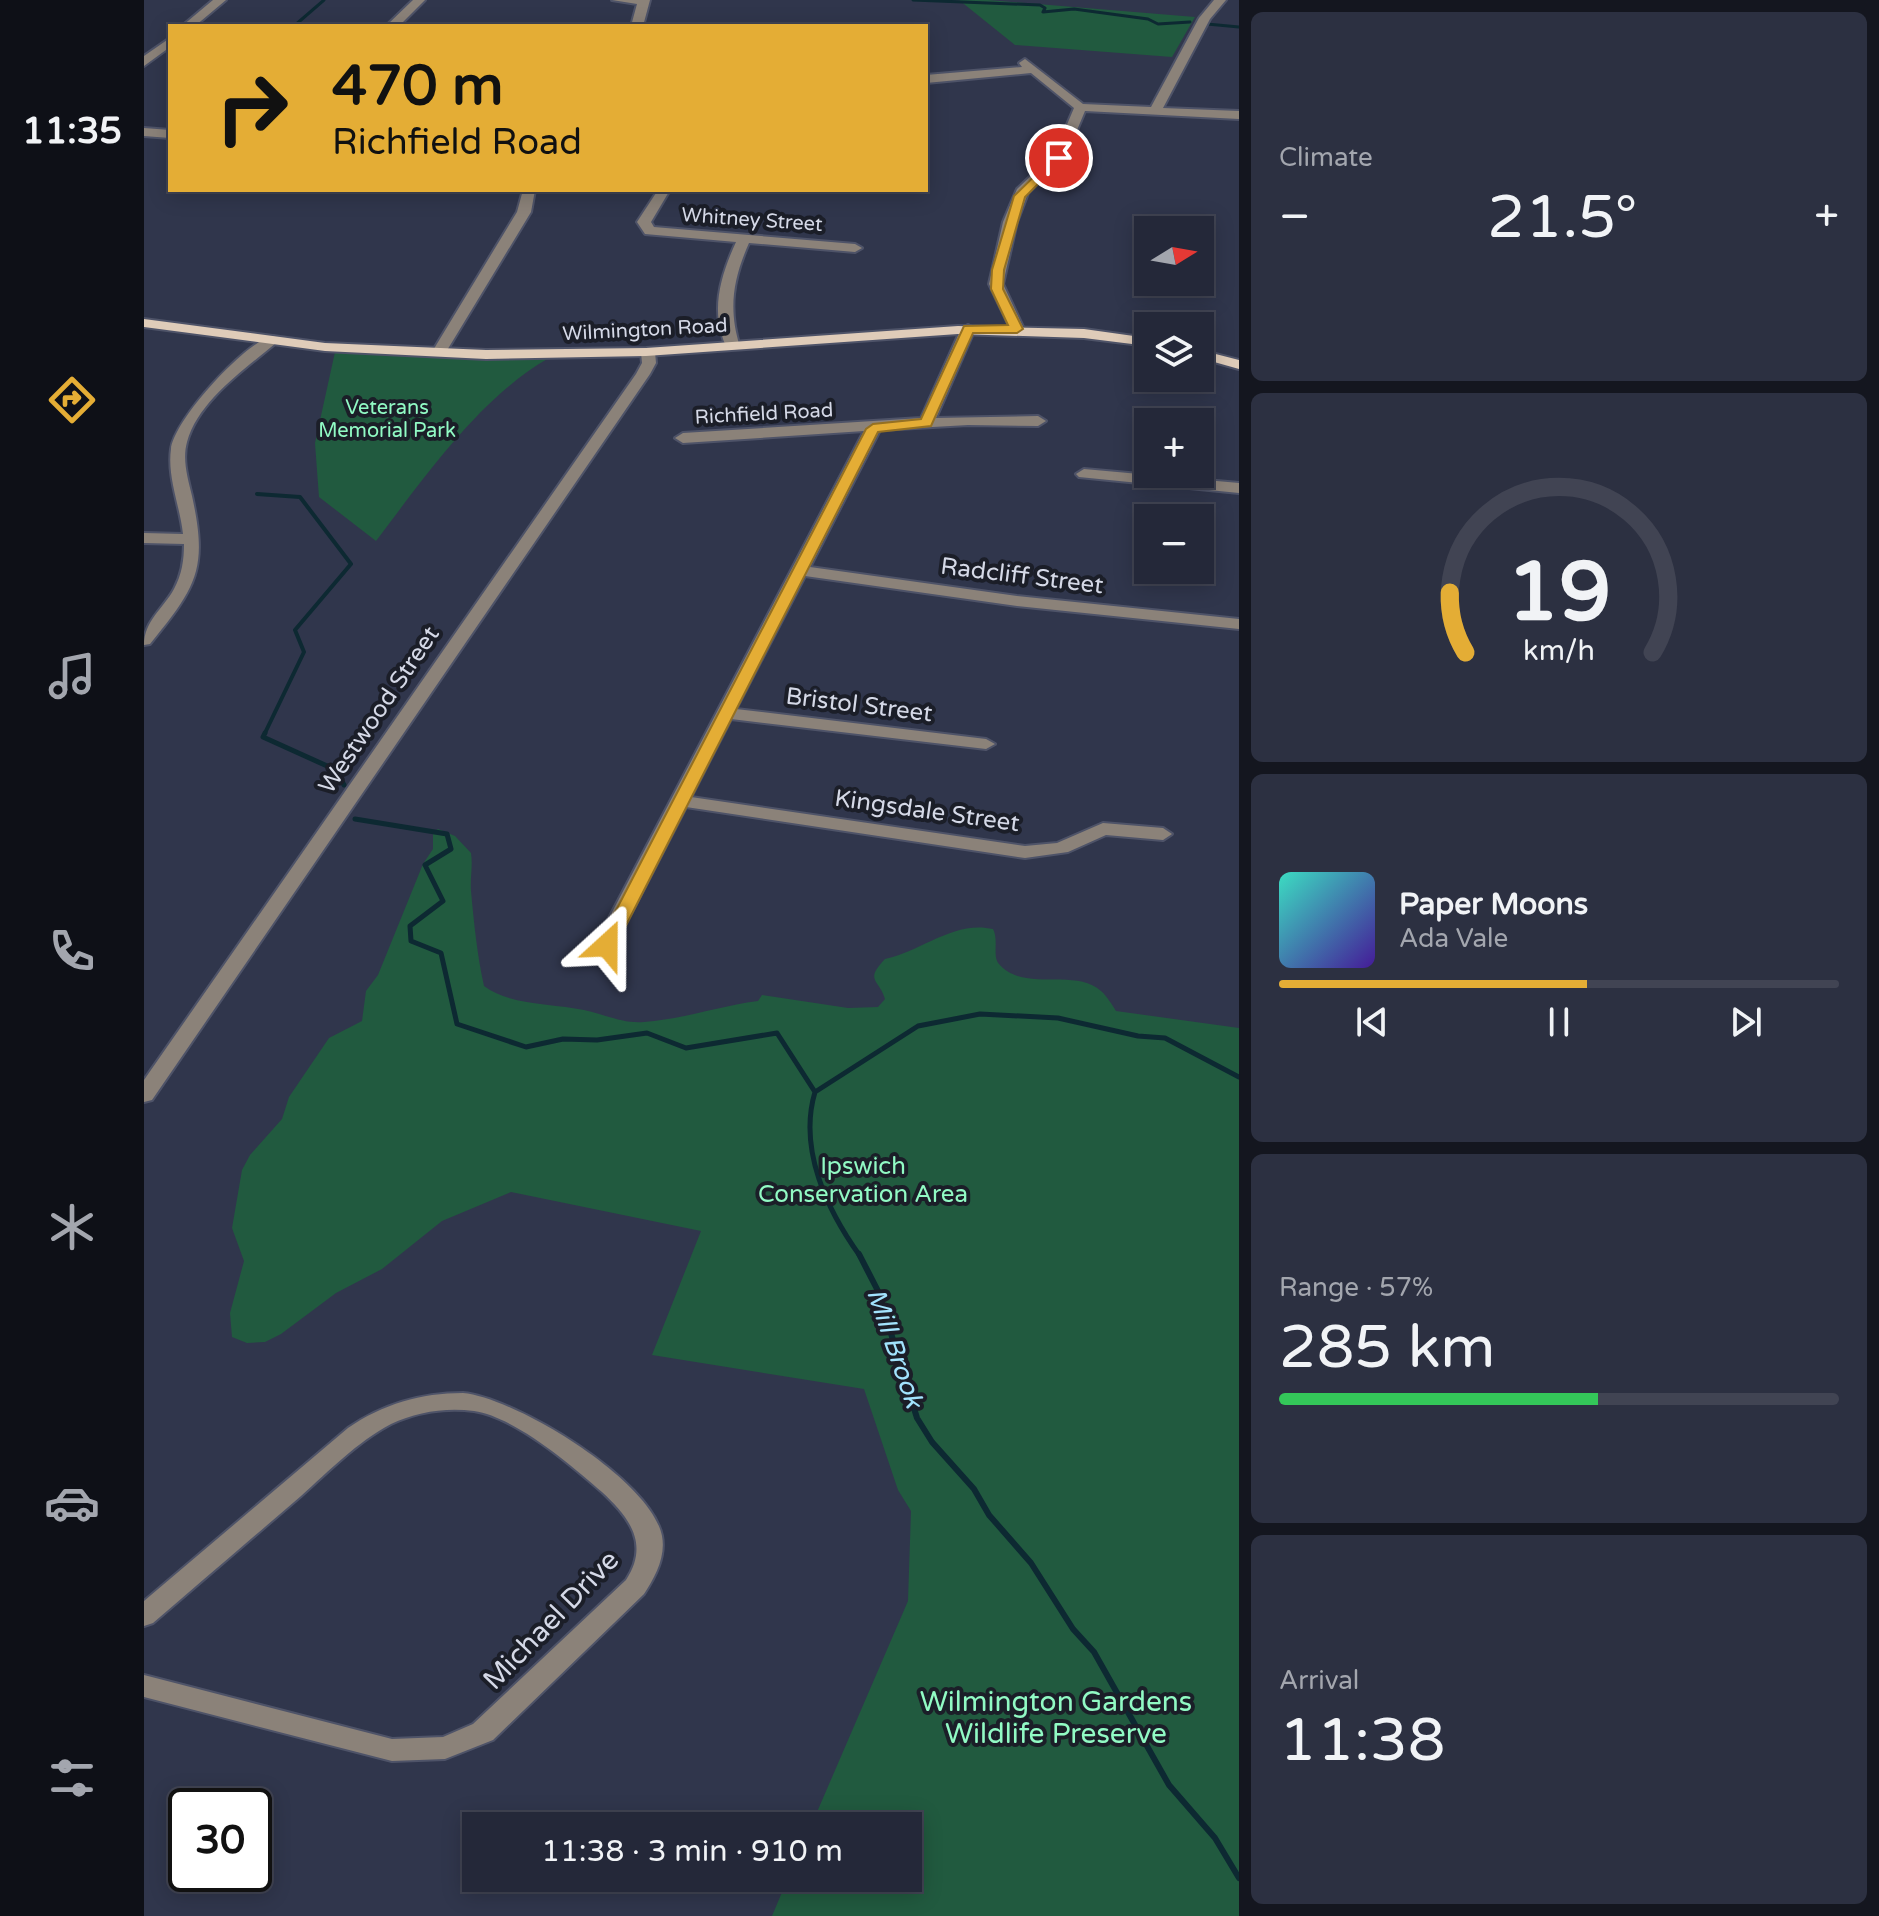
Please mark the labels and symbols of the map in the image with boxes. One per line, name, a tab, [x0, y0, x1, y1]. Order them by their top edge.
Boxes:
pin	[1025, 124, 1093, 192]
street label: Whitney Street	[681, 203, 824, 237]
north arrow	[1134, 216, 1214, 296]
street label: Wilmington Road	[562, 314, 728, 346]
park label: Veterans Memorial Park	[318, 396, 456, 443]
street label: Richfield Road	[694, 398, 834, 430]
street label: Radcliff Street	[939, 552, 1105, 600]
street label: Westwood Street	[312, 621, 446, 799]
street label: Bristol Street	[784, 682, 934, 728]
street label: Kingsdale Street	[833, 784, 1021, 838]
position arrow	[565, 903, 649, 987]
park label: Ipswich Conservation Area	[758, 1152, 968, 1209]
water label: Mill Brook	[860, 1284, 930, 1414]
street label: Michael Drive	[476, 1543, 626, 1697]
park label: Wilmington Gardens Wildlife Preserve	[920, 1685, 1192, 1751]
speed limit sign: 30	[168, 1788, 272, 1892]

